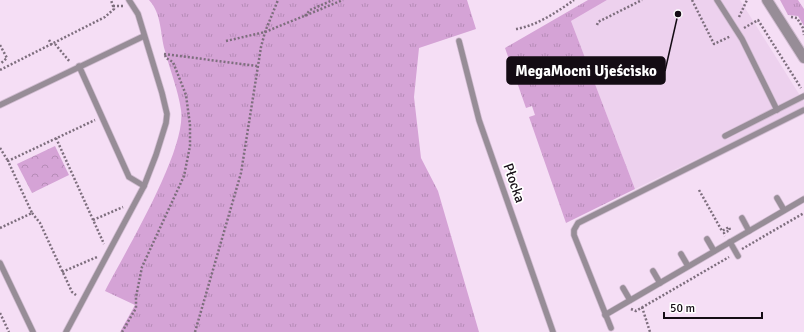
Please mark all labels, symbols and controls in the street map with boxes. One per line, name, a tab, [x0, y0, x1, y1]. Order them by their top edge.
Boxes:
callout: MegaMocni Ujeścisko	[507, 57, 665, 84]
text: MegaMocni Ujeścisko	[515, 62, 657, 80]
street label: Płocka	[499, 161, 529, 205]
scale bar	[664, 294, 762, 320]
text: 50 m	[670, 301, 695, 316]

